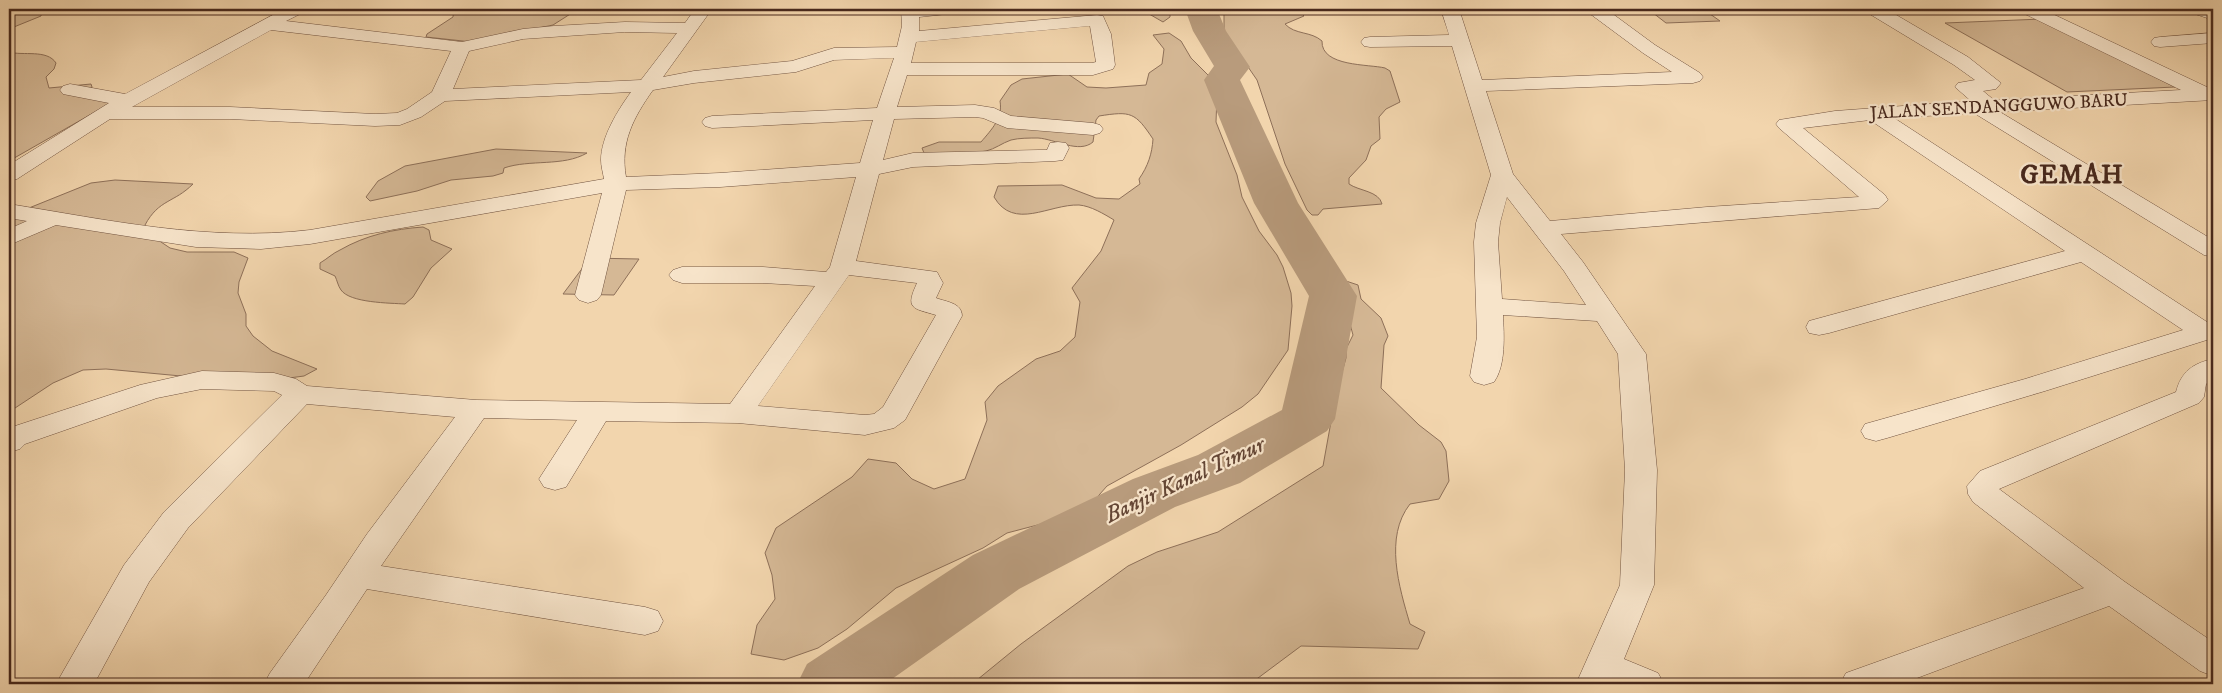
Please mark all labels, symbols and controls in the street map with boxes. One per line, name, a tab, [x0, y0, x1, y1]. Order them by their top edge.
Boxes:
street label: JALAN SENDANGGUWO BARU	[1867, 89, 2129, 125]
district label: GEMAH	[2020, 159, 2124, 192]
water label: Banjir Kanal Timur	[1100, 430, 1271, 529]

